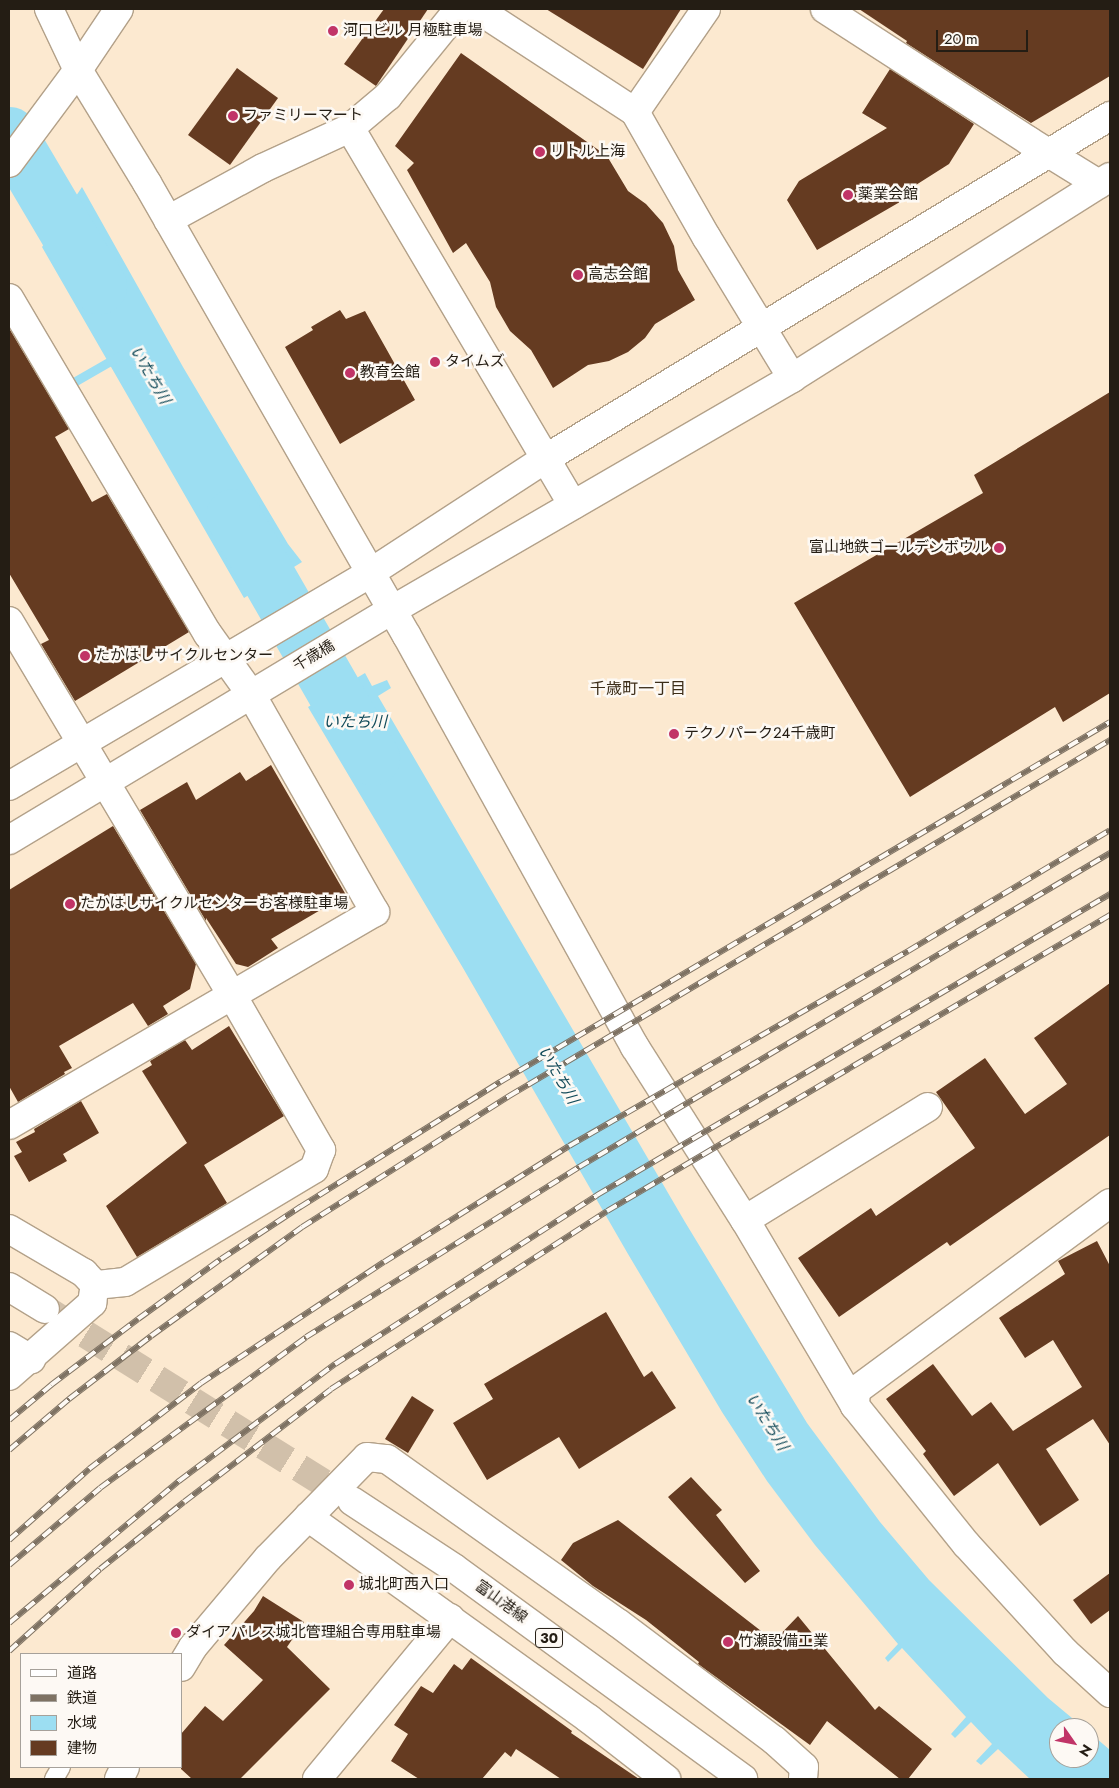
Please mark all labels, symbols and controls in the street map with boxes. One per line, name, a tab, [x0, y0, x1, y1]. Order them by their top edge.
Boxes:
scale bar	[939, 20, 1032, 52]
place label: 河口ビル 月極駐車場	[343, 22, 482, 40]
marker: 河口ビル 月極駐車場	[327, 25, 339, 37]
text: 20 m	[944, 28, 978, 50]
place label: ファミリーマート	[243, 107, 363, 125]
marker: ファミリーマート	[227, 110, 239, 122]
place label: リトル上海	[550, 143, 625, 161]
marker: リトル上海	[534, 146, 546, 158]
place label: 薬業会館	[858, 186, 918, 204]
marker: 薬業会館	[842, 189, 854, 201]
place label: 高志会館	[588, 266, 648, 284]
marker: 高志会館	[572, 269, 584, 281]
water label: いたち川	[126, 342, 174, 408]
place label: タイムズ	[445, 353, 505, 371]
marker: タイムズ	[429, 356, 441, 368]
place label: 教育会館	[360, 364, 420, 382]
marker: 教育会館	[344, 367, 356, 379]
place label: 富山地鉄ゴールデンボウル	[809, 539, 989, 557]
marker: 富山地鉄ゴールデンボウル	[993, 542, 1005, 554]
street label: 千歳橋	[290, 637, 338, 675]
place label: たかはしサイクルセンター	[95, 647, 275, 665]
marker: たかはしサイクルセンター	[79, 650, 91, 662]
district label: 千歳町一丁目	[590, 679, 686, 699]
water label: いたち川	[323, 712, 387, 732]
place label: テクノパーク２４千歳町	[684, 725, 836, 743]
marker: テクノパーク２４千歳町	[668, 728, 680, 740]
place label: たかはしサイクルセンターお客様駐車場	[80, 895, 350, 913]
marker: たかはしサイクルセンターお客様駐車場	[64, 898, 76, 910]
water label: いたち川	[534, 1042, 582, 1108]
water label: いたち川	[742, 1390, 792, 1454]
place label: 城北町西入口	[359, 1576, 449, 1594]
street label: 富山港線	[471, 1577, 531, 1627]
marker: 城北町西入口	[343, 1579, 355, 1591]
place label: ダイアパレス城北管理組合専用駐車場	[186, 1624, 441, 1642]
road number: 30	[534, 1626, 564, 1650]
marker: ダイアパレス城北管理組合専用駐車場	[170, 1627, 182, 1639]
place label: 竹瀬設備工業	[738, 1633, 828, 1651]
marker: 竹瀬設備工業	[722, 1636, 734, 1648]
legend	[20, 1653, 182, 1768]
text: 道路	[67, 1662, 97, 1684]
text: 鉄道	[67, 1687, 97, 1709]
text: 水域	[67, 1712, 97, 1734]
north arrow	[1049, 1718, 1099, 1768]
text: 建物	[67, 1737, 97, 1759]
text: N	[1074, 1741, 1097, 1761]

